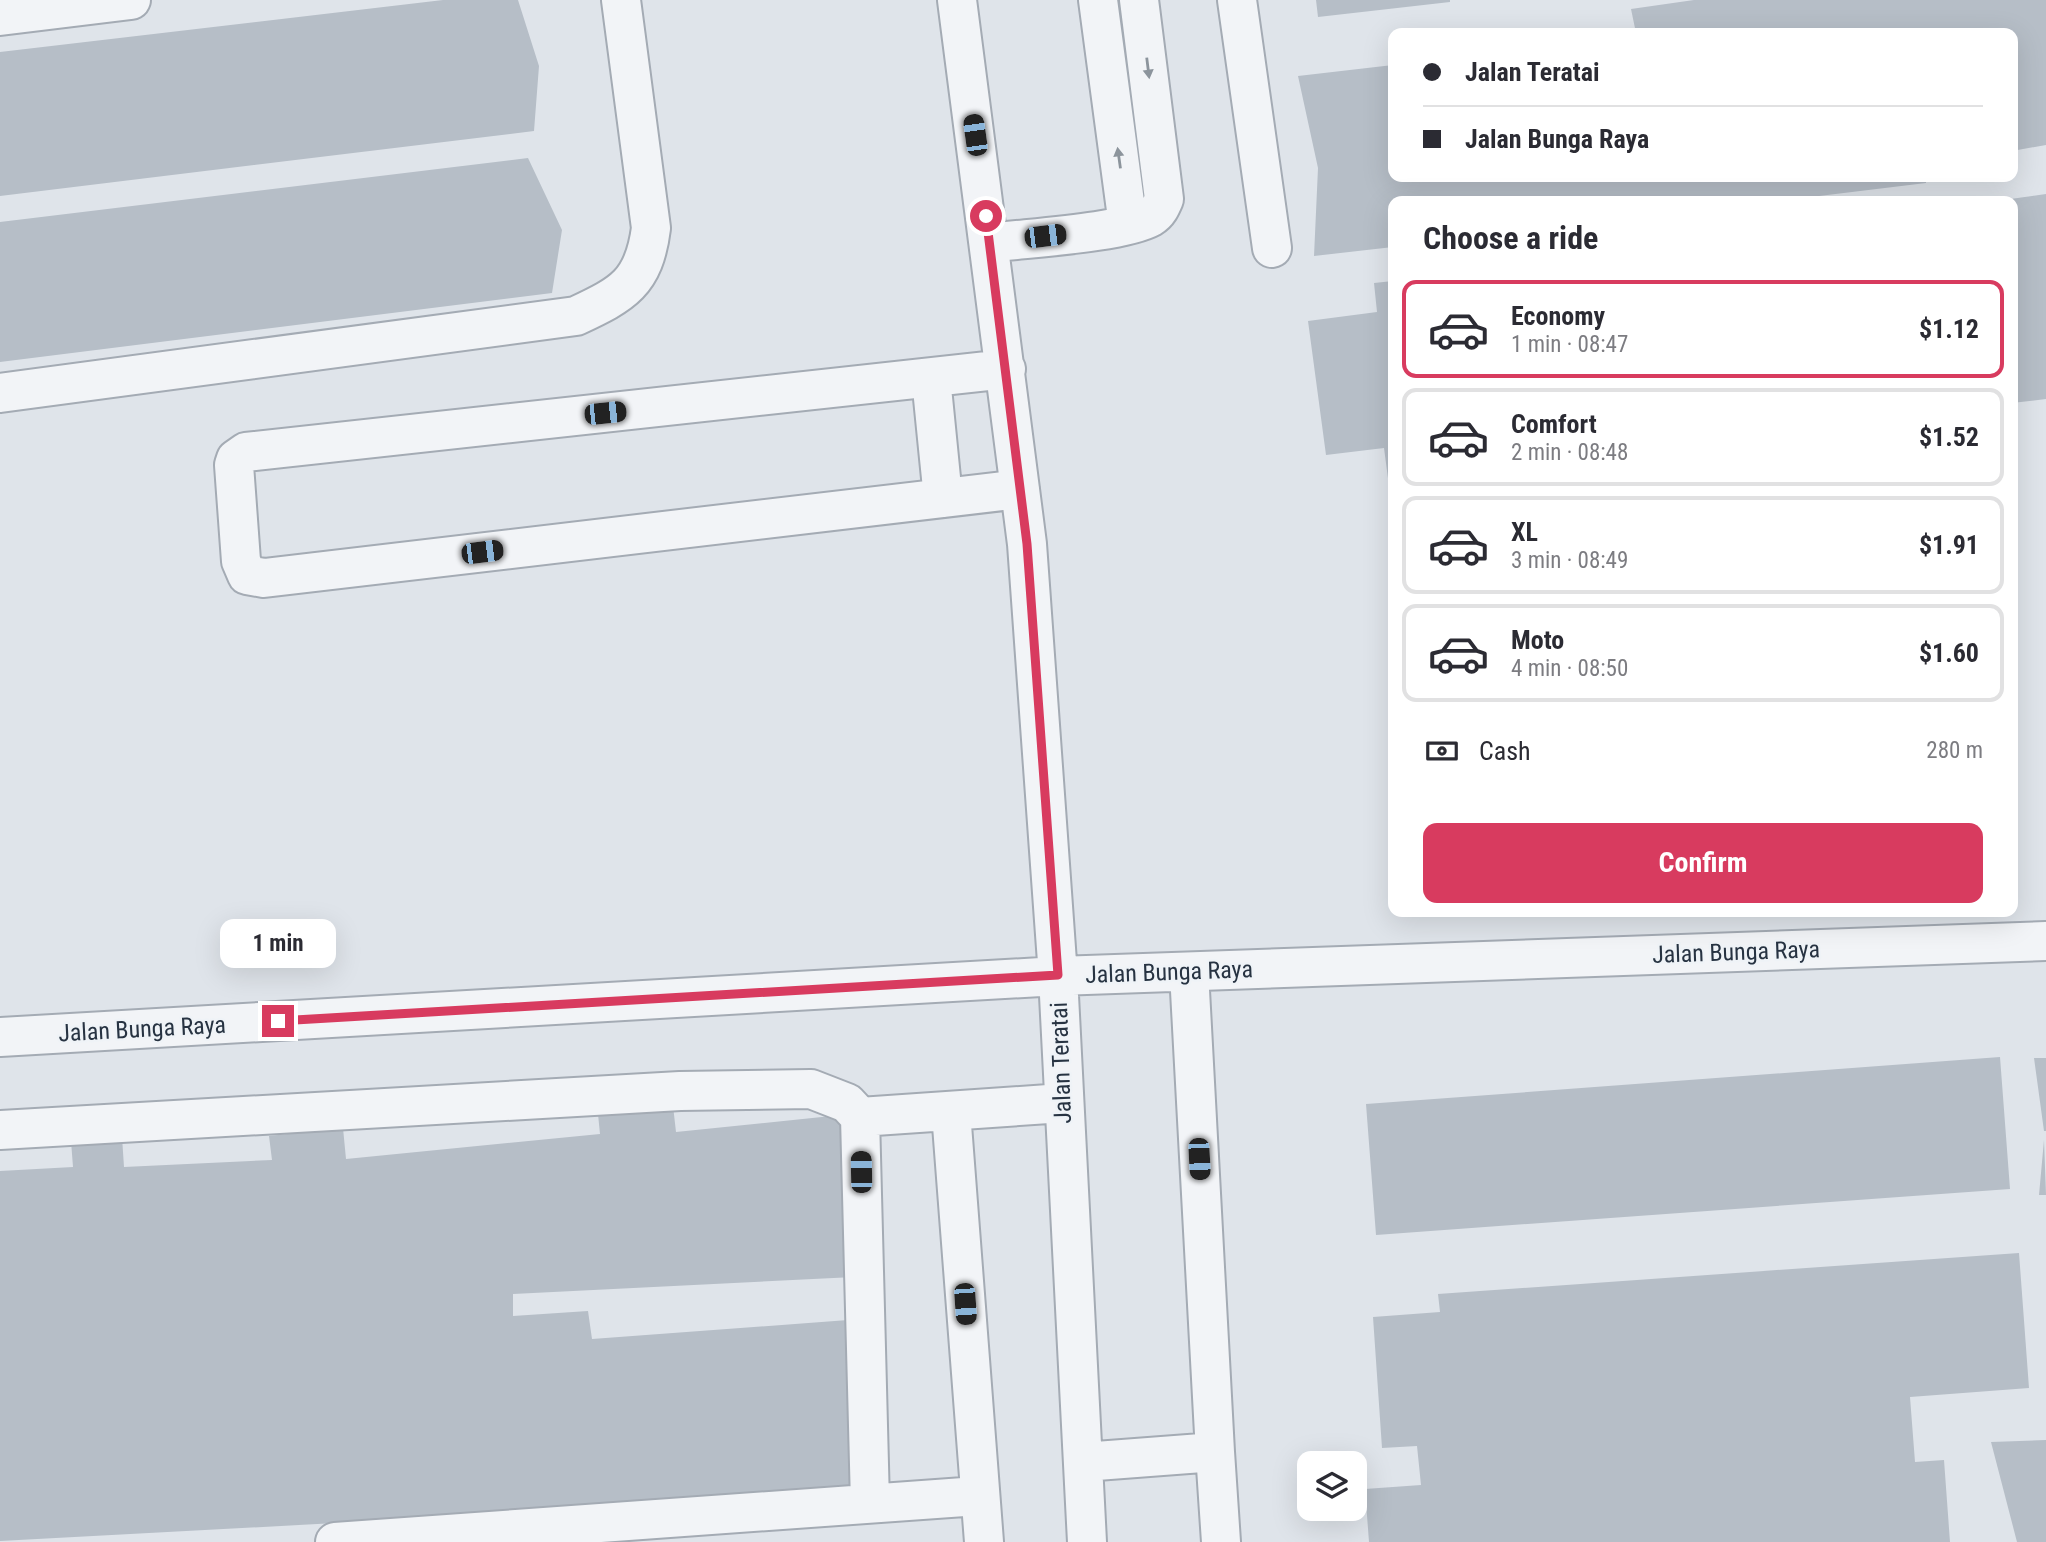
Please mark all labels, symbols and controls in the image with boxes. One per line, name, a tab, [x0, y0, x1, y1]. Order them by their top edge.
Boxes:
one-way arrow	[1142, 57, 1153, 79]
text: Jalan Teratai	[1465, 57, 1600, 87]
car	[962, 113, 989, 157]
text: Jalan Bunga Raya	[1465, 124, 1649, 154]
one-way arrow	[1113, 146, 1124, 168]
route start	[970, 200, 1002, 232]
text: Choose a ride	[1423, 219, 1598, 257]
car	[1023, 223, 1068, 249]
icon: car	[1427, 298, 1490, 361]
text: Economy	[1511, 301, 1605, 331]
text: $1.12	[1919, 314, 1979, 344]
text: 1 min · 08:47	[1511, 331, 1628, 358]
car	[584, 400, 627, 426]
icon: car	[1427, 406, 1490, 469]
text: Comfort	[1511, 409, 1597, 439]
text: $1.52	[1919, 422, 1979, 452]
text: 2 min · 08:48	[1511, 439, 1628, 466]
icon: car	[1427, 514, 1490, 577]
text: XL	[1511, 517, 1538, 547]
text: $1.91	[1919, 530, 1979, 560]
car	[460, 539, 505, 565]
text: 3 min · 08:49	[1511, 547, 1628, 574]
icon: car	[1427, 622, 1490, 685]
text: Moto	[1511, 625, 1564, 655]
text: $1.60	[1919, 638, 1979, 668]
text: 4 min · 08:50	[1511, 655, 1628, 682]
icon: cash	[1423, 732, 1461, 770]
text: Cash	[1479, 736, 1531, 766]
text: 280 m	[1926, 737, 1983, 764]
button: Confirm	[1423, 823, 1983, 903]
callout: 1 min	[220, 920, 336, 968]
text: 1 min	[252, 930, 304, 957]
street label: Jalan Bunga Raya	[1652, 935, 1820, 969]
street label: Jalan Bunga Raya	[1085, 955, 1253, 989]
street label: Jalan Teratai	[1045, 1002, 1077, 1124]
route end	[262, 1005, 294, 1037]
street label: Jalan Bunga Raya	[57, 1011, 227, 1047]
car	[1188, 1137, 1211, 1181]
car	[851, 1151, 872, 1193]
car	[954, 1282, 977, 1326]
map controls	[1297, 1451, 1367, 1521]
button: layers	[1297, 1451, 1367, 1521]

